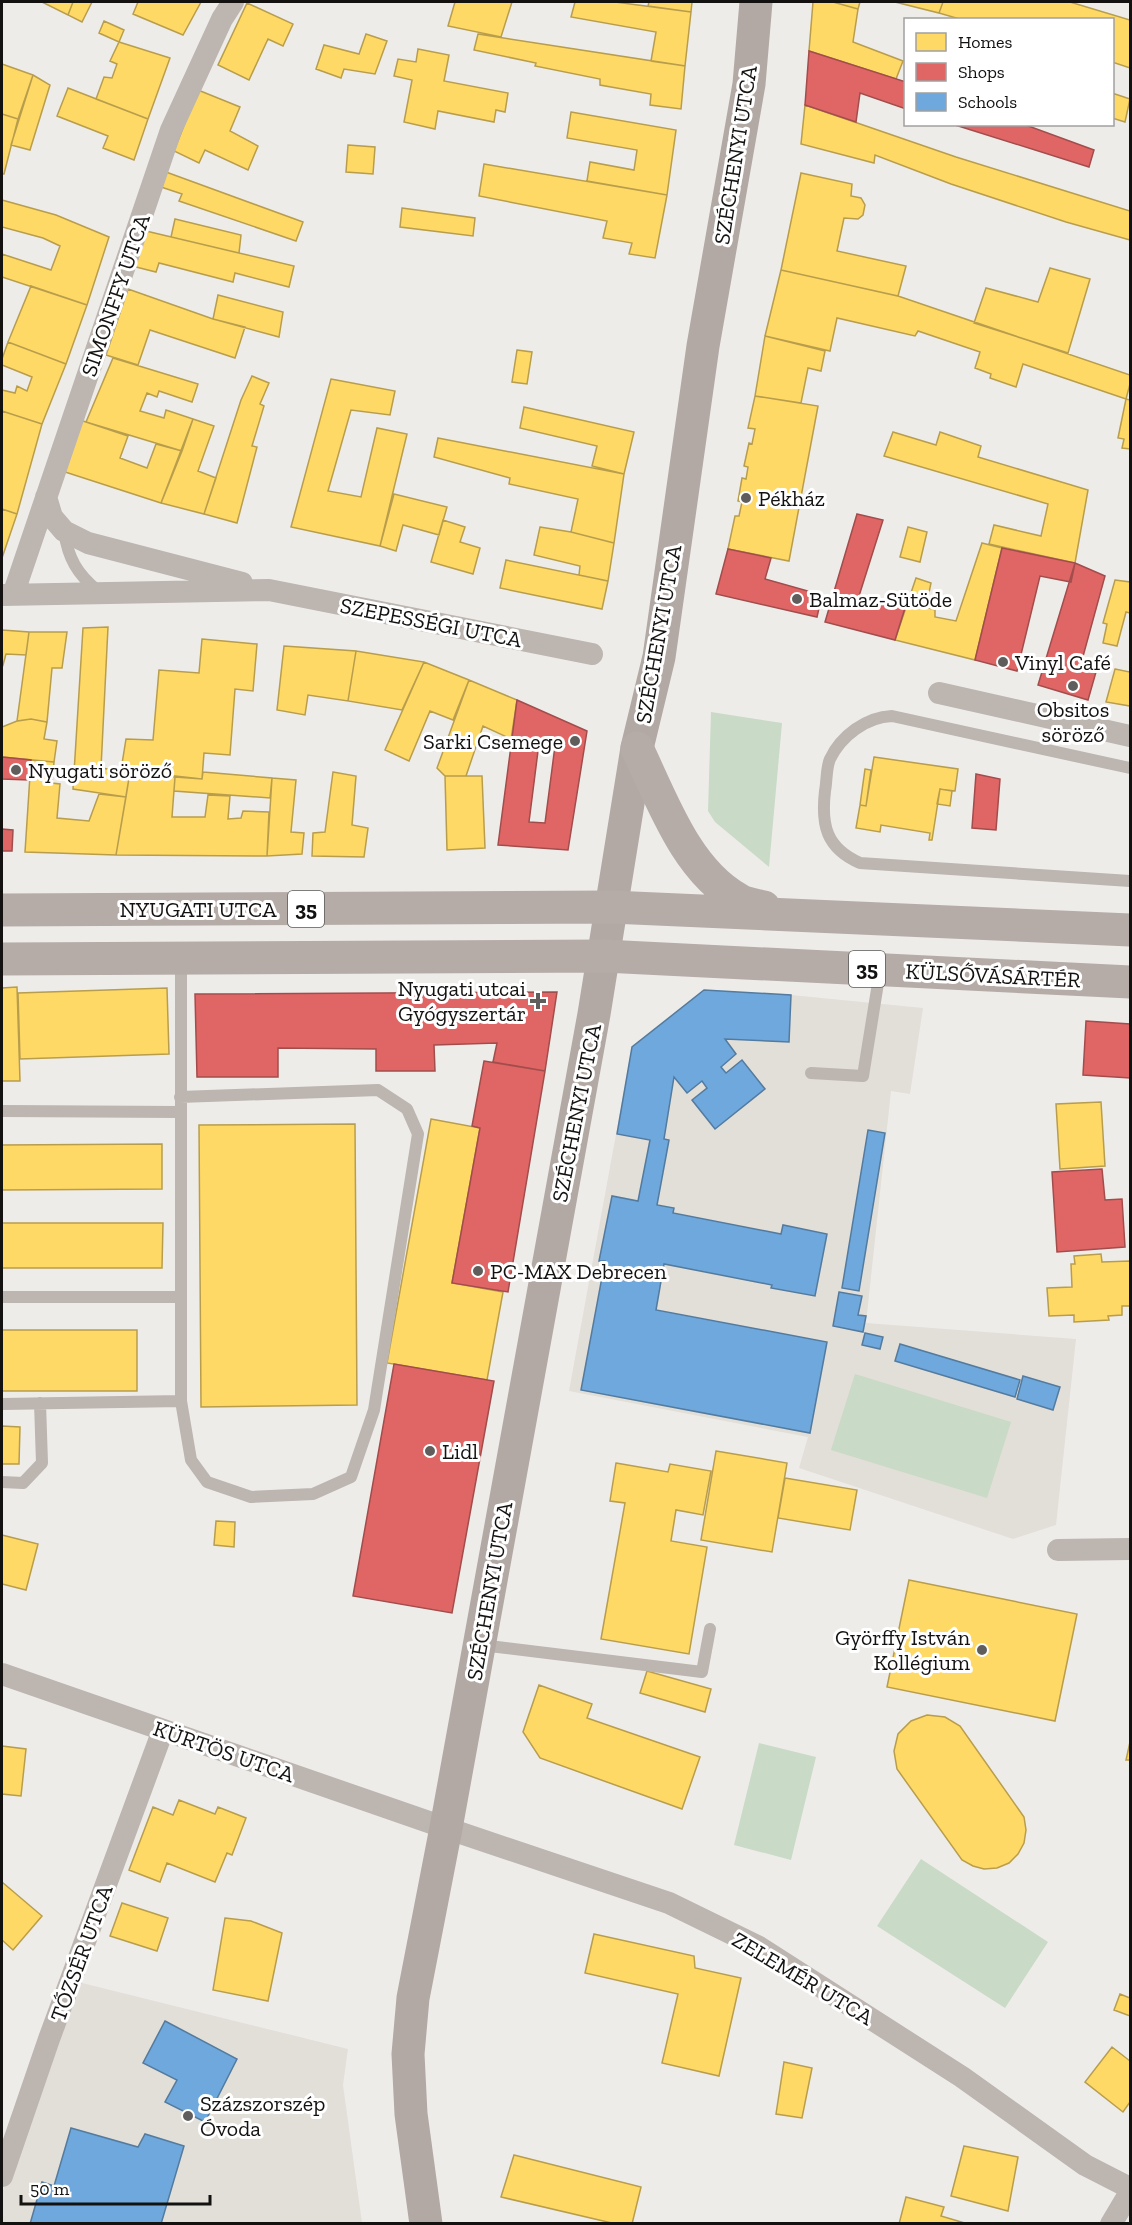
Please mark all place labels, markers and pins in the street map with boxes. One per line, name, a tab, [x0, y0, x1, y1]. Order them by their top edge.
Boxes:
place label: Pékház	[758, 485, 825, 512]
marker: Pékház	[739, 491, 753, 505]
place label: Balmaz-Sütöde	[809, 586, 952, 613]
marker: Balmaz-Sütöde	[790, 592, 804, 606]
place label: Vinyl Café	[1014, 649, 1111, 676]
marker: Vinyl Café	[996, 655, 1010, 669]
marker: Obsitos söröző	[1066, 679, 1080, 693]
place label: Obsitos söröző	[1037, 696, 1109, 748]
place label: Sarki Csemege	[423, 728, 563, 755]
marker: Sarki Csemege	[568, 734, 582, 748]
place label: Nyugati söröző	[28, 757, 172, 784]
marker: Nyugati söröző	[9, 763, 23, 777]
place label: Nyugati utcai Gyógyszertár	[397, 975, 526, 1027]
marker: Nyugati utcai Gyógyszertár	[531, 994, 545, 1008]
place label: PC-MAX Debrecen	[490, 1258, 667, 1285]
marker: PC-MAX Debrecen	[471, 1264, 485, 1278]
place label: Lidl	[442, 1438, 478, 1465]
marker: Lidl	[423, 1444, 437, 1458]
place label: Györffy István Kollégium	[835, 1624, 970, 1676]
marker: Györffy István Kollégium	[975, 1643, 989, 1657]
place label: Százszorszép Óvoda	[200, 2090, 325, 2142]
marker: Százszorszép Óvoda	[181, 2109, 195, 2123]

